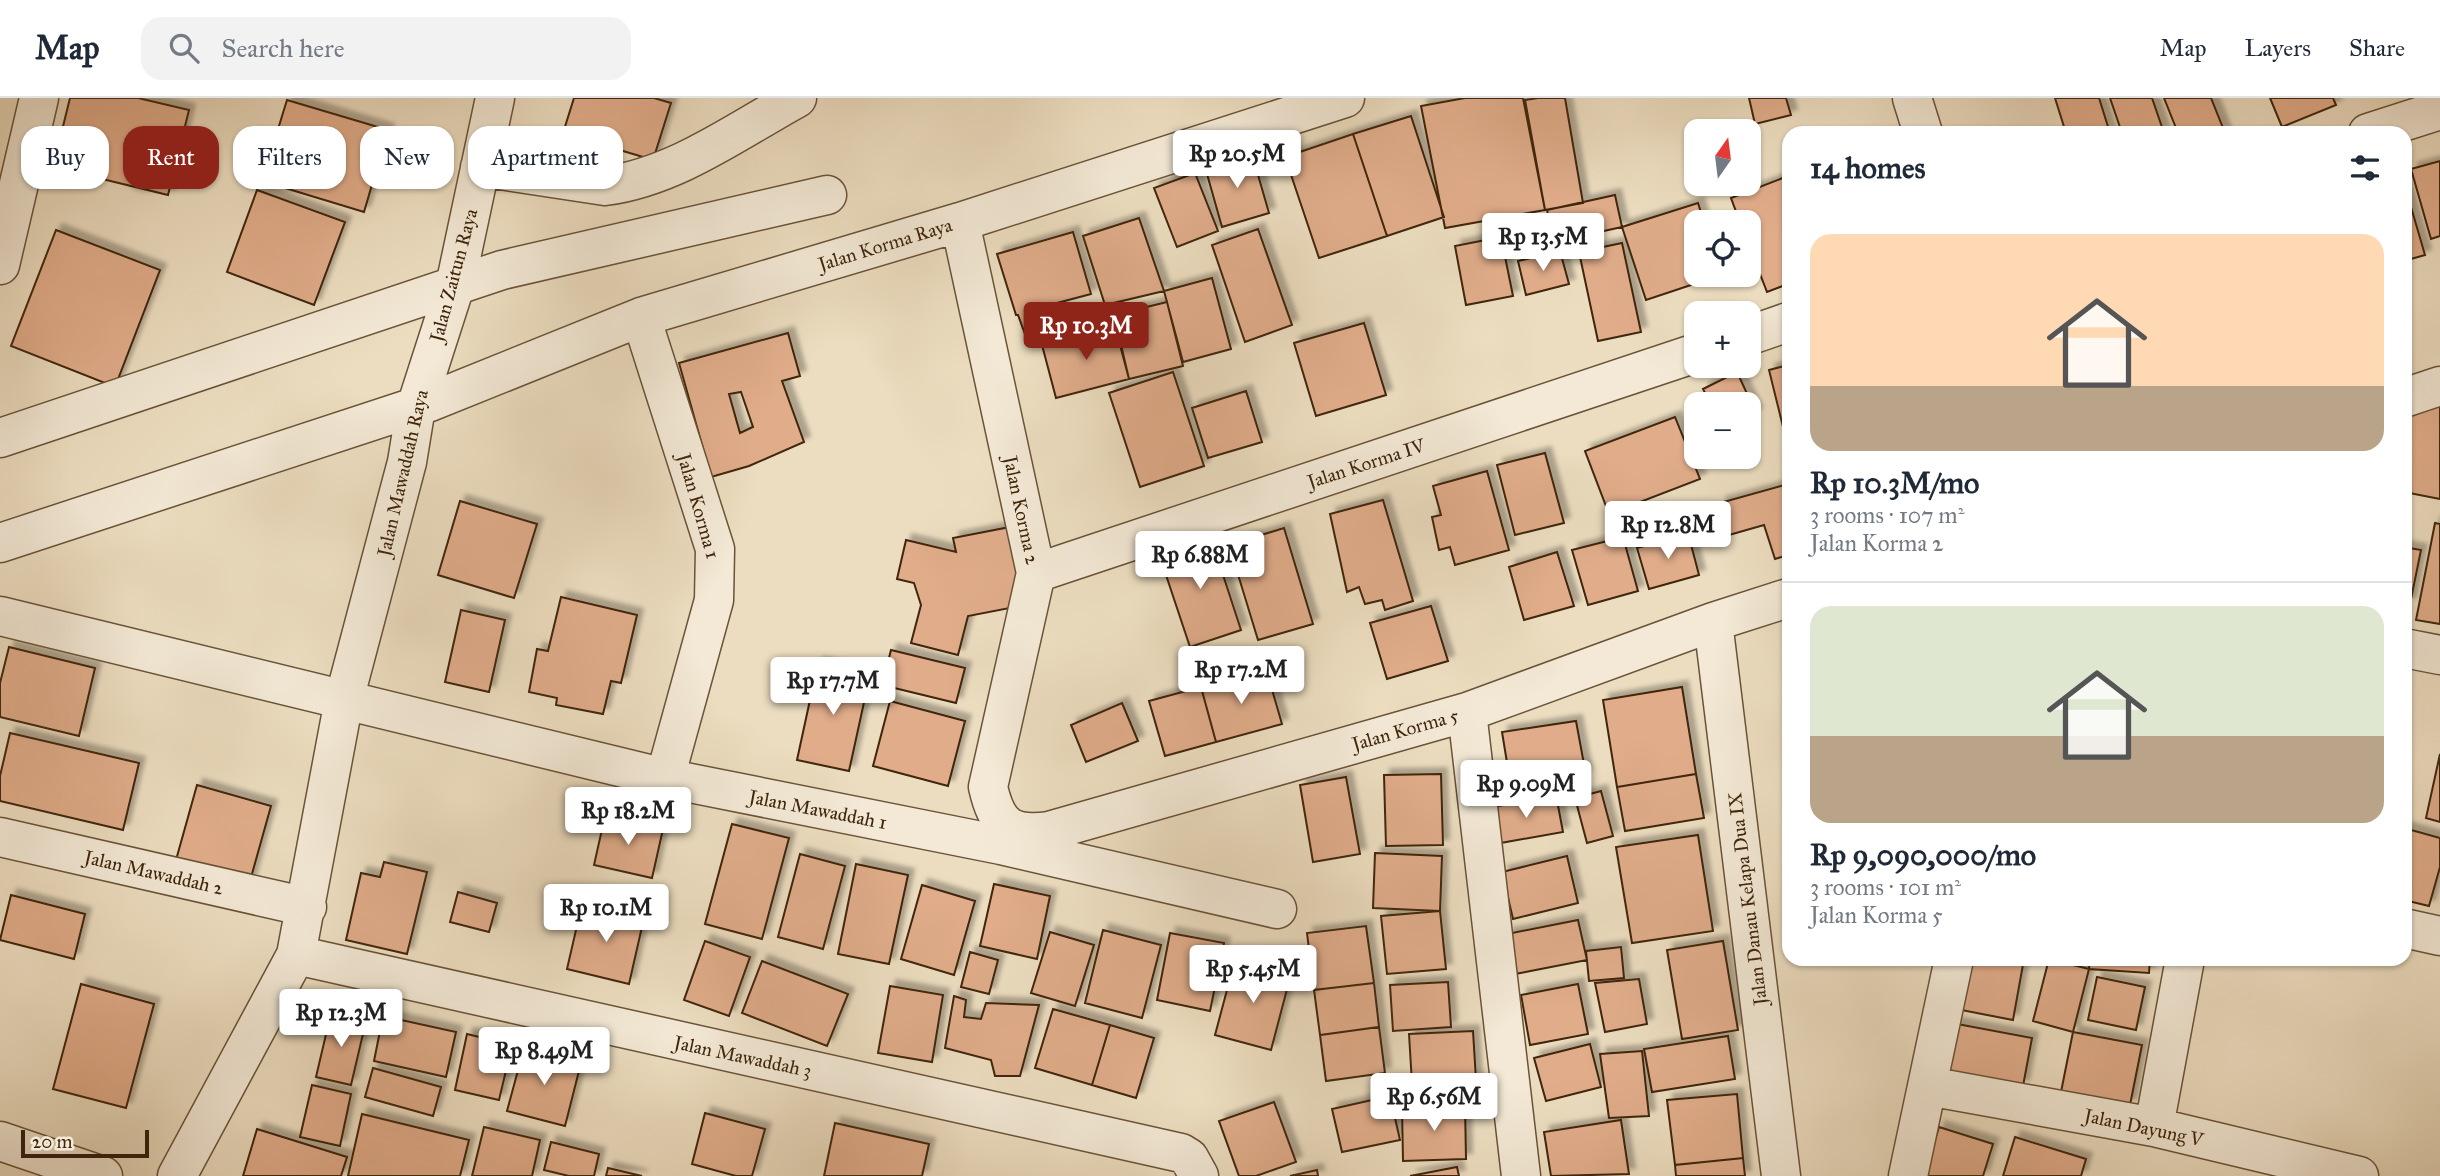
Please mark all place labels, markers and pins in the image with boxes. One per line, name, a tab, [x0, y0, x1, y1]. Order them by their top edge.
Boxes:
pin: Rp 20.5M	[1165, 130, 1309, 190]
pin: Rp 13.5M	[1471, 214, 1615, 273]
pin: Rp 10.3M	[1014, 302, 1158, 362]
pin: Rp 12.8M	[1596, 502, 1740, 561]
pin: Rp 6.88M	[1128, 532, 1272, 591]
pin: Rp 17.2M	[1169, 646, 1313, 706]
pin: Rp 17.7M	[761, 658, 905, 717]
pin: Rp 9.09M	[1454, 760, 1598, 820]
pin: Rp 18.2M	[556, 788, 700, 847]
pin: Rp 10.1M	[534, 884, 678, 944]
pin: Rp 5.45M	[1181, 946, 1325, 1005]
pin: Rp 12.3M	[269, 990, 413, 1049]
pin: Rp 8.49M	[472, 1028, 616, 1087]
pin: Rp 6.56M	[1362, 1074, 1506, 1133]

